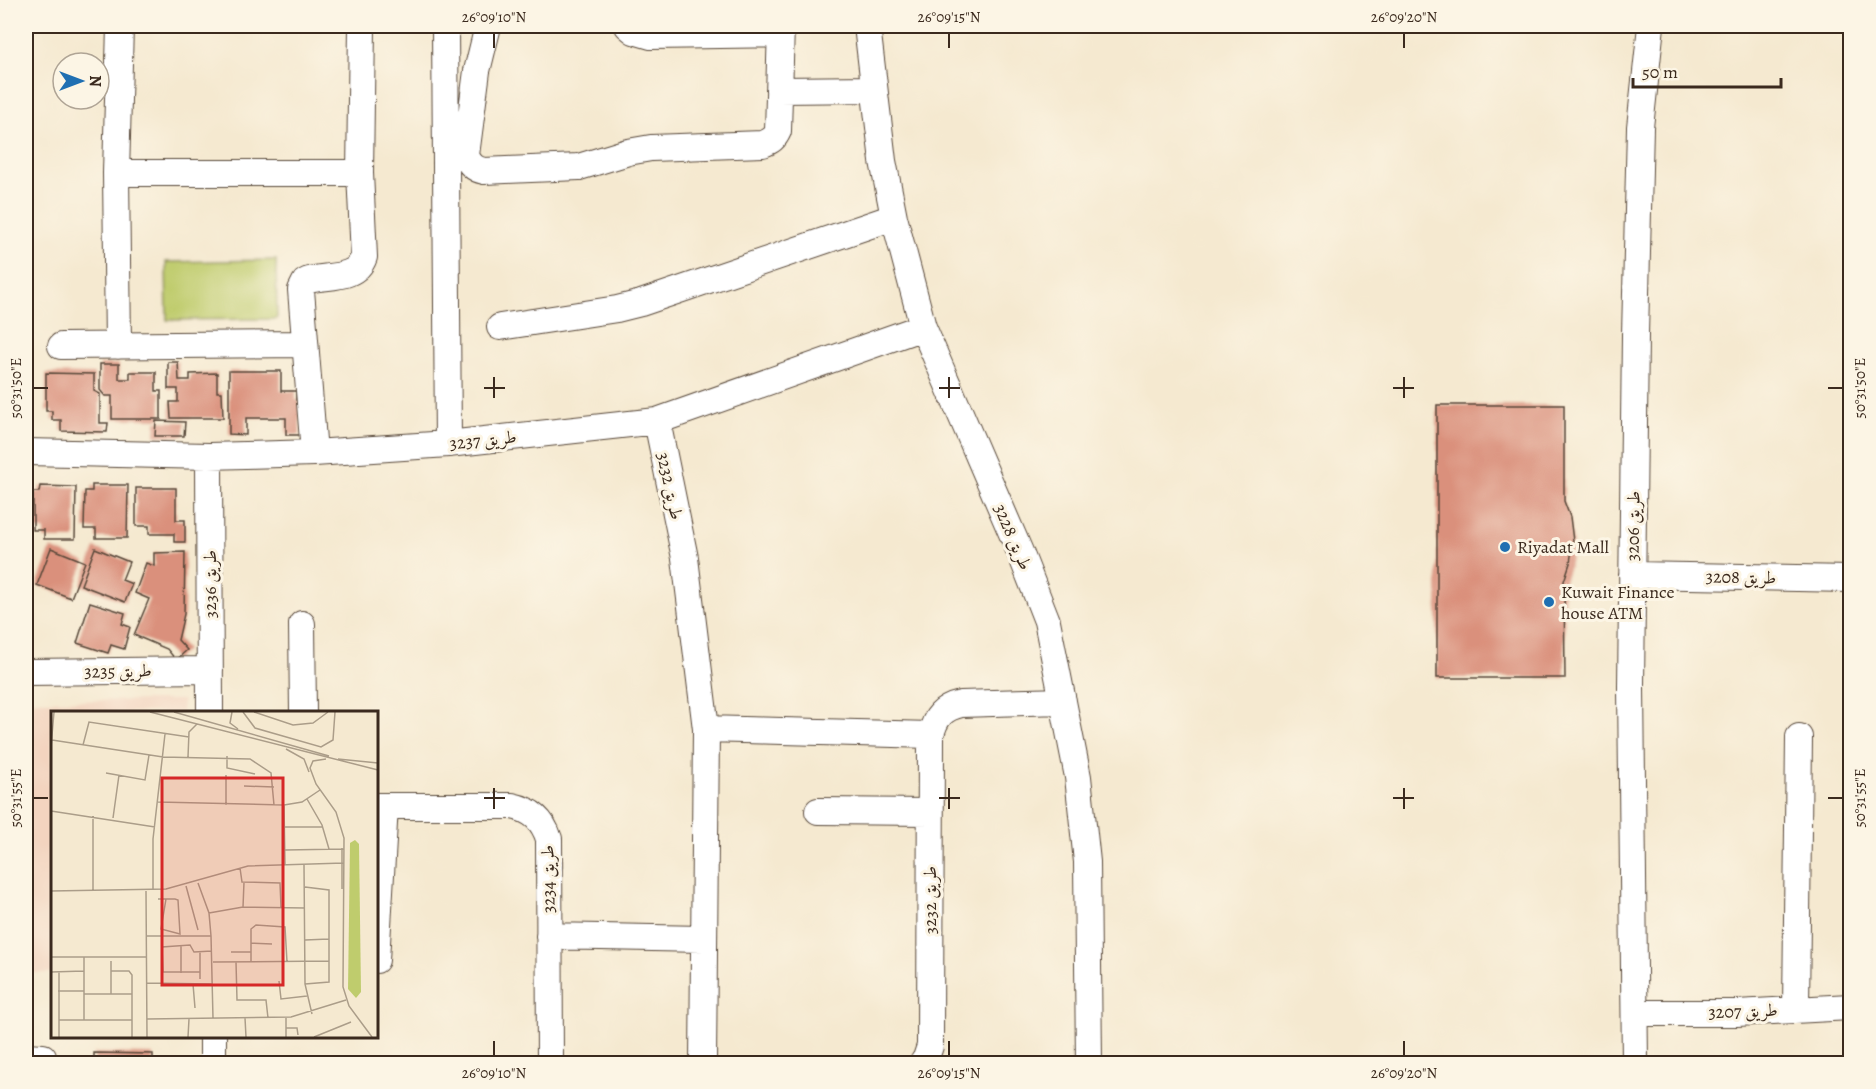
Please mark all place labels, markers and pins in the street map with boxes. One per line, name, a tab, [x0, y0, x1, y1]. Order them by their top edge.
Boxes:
place label: Riyadat Mall	[1517, 535, 1609, 559]
marker: Riyadat Mall	[1498, 540, 1512, 554]
place label: Kuwait Finance house ATM	[1561, 580, 1675, 625]
marker: Kuwait Finance house ATM	[1542, 595, 1556, 609]

